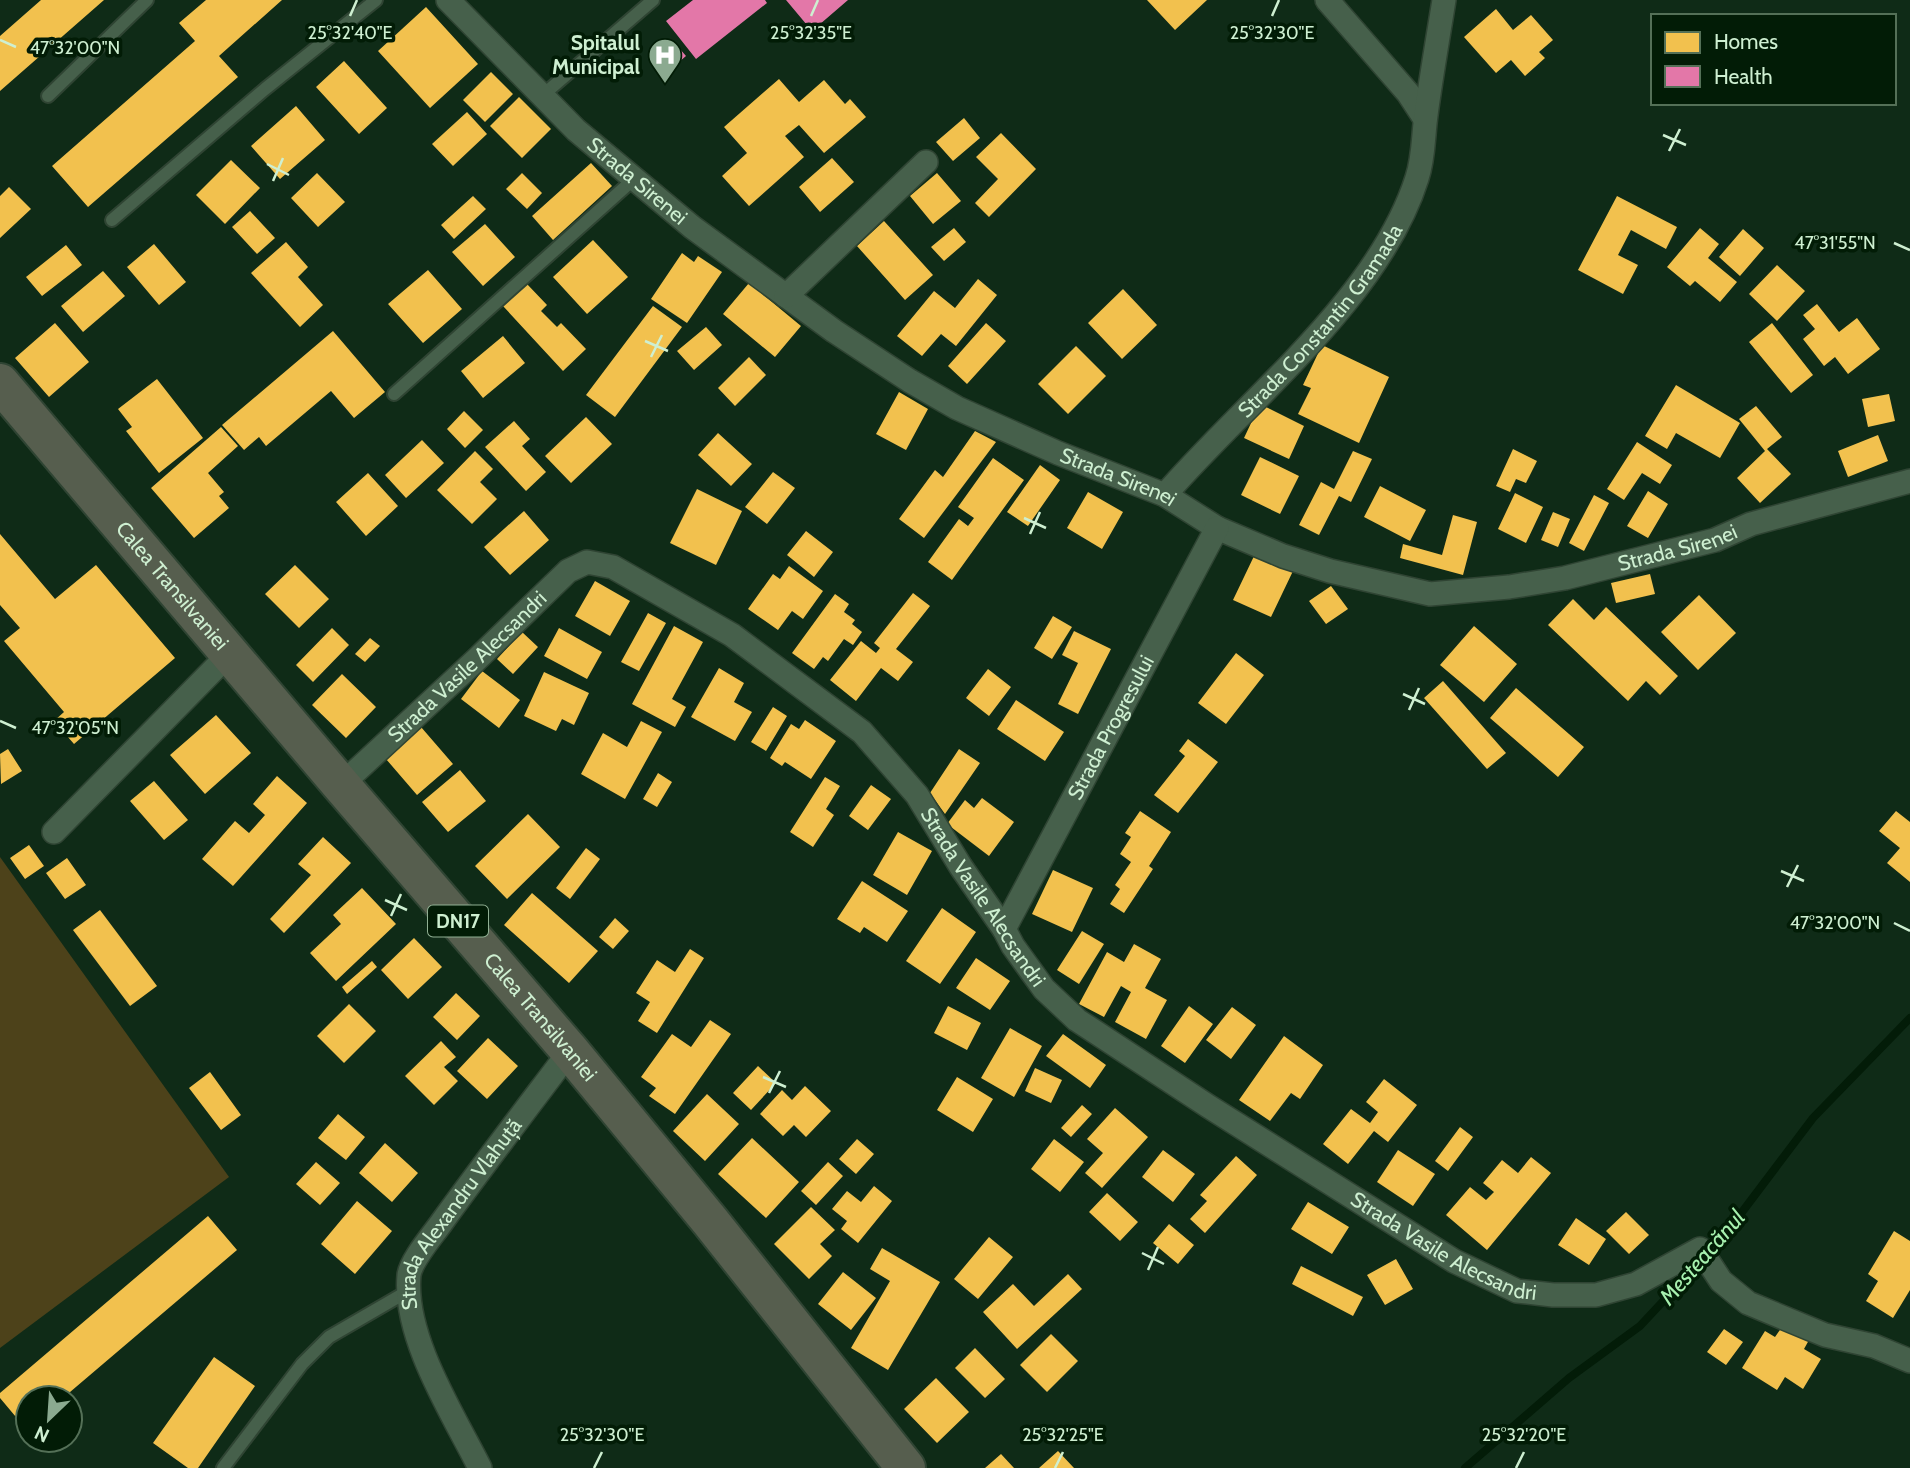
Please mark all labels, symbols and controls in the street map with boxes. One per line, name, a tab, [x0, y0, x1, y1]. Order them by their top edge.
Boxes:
legend	[1651, 14, 1896, 105]
text: 25°32'40"E	[307, 22, 393, 44]
text: 25°32'35"E	[770, 22, 852, 44]
text: 25°32'30"E	[1230, 22, 1314, 44]
text: Homes	[1714, 29, 1778, 54]
place label: Spitalul Municipal	[552, 30, 640, 79]
hospital icon: Spitalul Municipal	[646, 36, 684, 85]
text: 47°32'00"N	[30, 37, 120, 59]
text: Health	[1714, 64, 1773, 89]
street label: Strada Sirenei	[582, 132, 692, 230]
street label: Strada Constantin Gramada	[1233, 220, 1407, 423]
text: 47°31'55"N	[1794, 232, 1876, 254]
street label: Strada Sirenei	[1057, 442, 1181, 511]
street label: Calea Transilvaniei	[111, 516, 234, 655]
street label: Strada Sirenei	[1615, 519, 1741, 576]
street label: Strada Vasile Alecsandri	[382, 586, 552, 747]
street label: Strada Progresului	[1062, 651, 1159, 804]
text: 47°32'05"N	[31, 717, 119, 739]
street label: Strada Vasile Alecsandri	[916, 803, 1051, 991]
road number: DN17	[428, 906, 488, 937]
text: 47°32'00"N	[1790, 912, 1880, 934]
street label: Calea Transilvaniei	[479, 947, 602, 1086]
street label: Strada Alexandru Vlahuță	[395, 1113, 526, 1312]
street label: Strada Vasile Alecsandri	[1346, 1186, 1538, 1305]
water label: Mesteacănul	[1652, 1203, 1751, 1311]
north arrow	[14, 1384, 84, 1454]
text: N	[31, 1421, 53, 1447]
text: 25°32'30"E	[560, 1424, 644, 1446]
text: 25°32'25"E	[1022, 1424, 1104, 1446]
text: 25°32'20"E	[1482, 1424, 1566, 1446]

